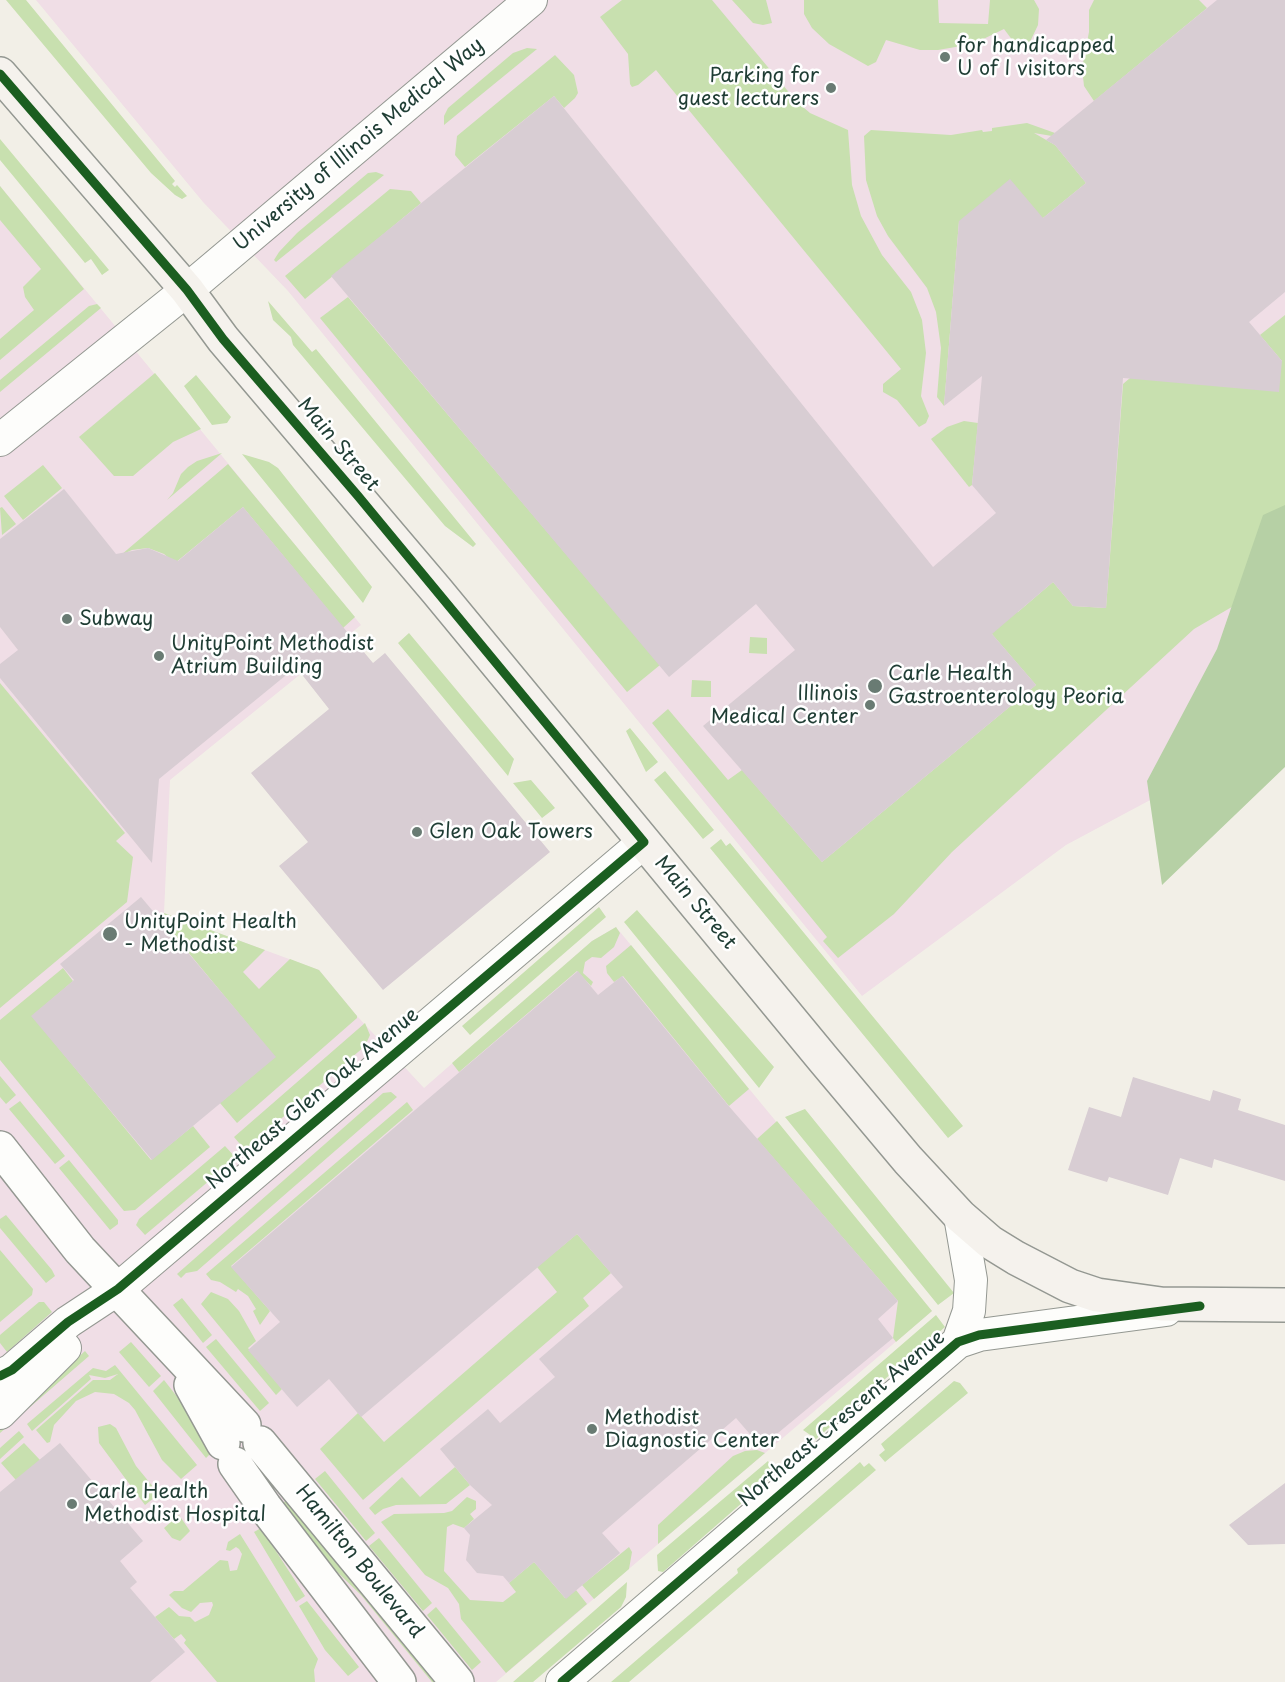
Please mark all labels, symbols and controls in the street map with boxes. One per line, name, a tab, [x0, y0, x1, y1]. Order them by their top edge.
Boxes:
street label: University of Illinois Medical Way	[229, 33, 489, 257]
place label: for handicapped U of I visitors	[957, 34, 1114, 81]
marker: for handicapped U of I visitors	[938, 50, 952, 64]
place label: Parking for guest lecturers	[678, 64, 819, 111]
marker: Parking for guest lecturers	[824, 81, 838, 95]
street label: Main Street	[292, 393, 384, 497]
place label: Subway	[79, 607, 153, 631]
marker: Subway	[60, 612, 74, 626]
place label: UnityPoint Methodist Atrium Building	[171, 632, 374, 679]
marker: UnityPoint Methodist Atrium Building	[152, 649, 166, 663]
place label: Carle Health Gastroenterology Peoria	[888, 662, 1124, 709]
marker: Carle Health Gastroenterology Peoria	[866, 677, 884, 695]
place label: Illinois Medical Center	[711, 682, 858, 729]
marker: Illinois Medical Center	[863, 698, 877, 712]
place label: Glen Oak Towers	[429, 820, 593, 844]
marker: Glen Oak Towers	[410, 825, 424, 839]
street label: Main Street	[649, 851, 741, 955]
place label: UnityPoint Health - Methodist	[124, 910, 297, 957]
marker: UnityPoint Health - Methodist	[101, 925, 119, 943]
street label: Northeast Glen Oak Avenue	[202, 1003, 424, 1195]
street label: Northeast Crescent Avenue	[734, 1326, 950, 1512]
place label: Methodist Diagnostic Center	[604, 1406, 779, 1453]
marker: Methodist Diagnostic Center	[585, 1422, 599, 1436]
place label: Carle Health Methodist Hospital	[84, 1480, 266, 1527]
street label: Hamilton Boulevard	[290, 1481, 428, 1643]
marker: Carle Health Methodist Hospital	[65, 1497, 79, 1511]

